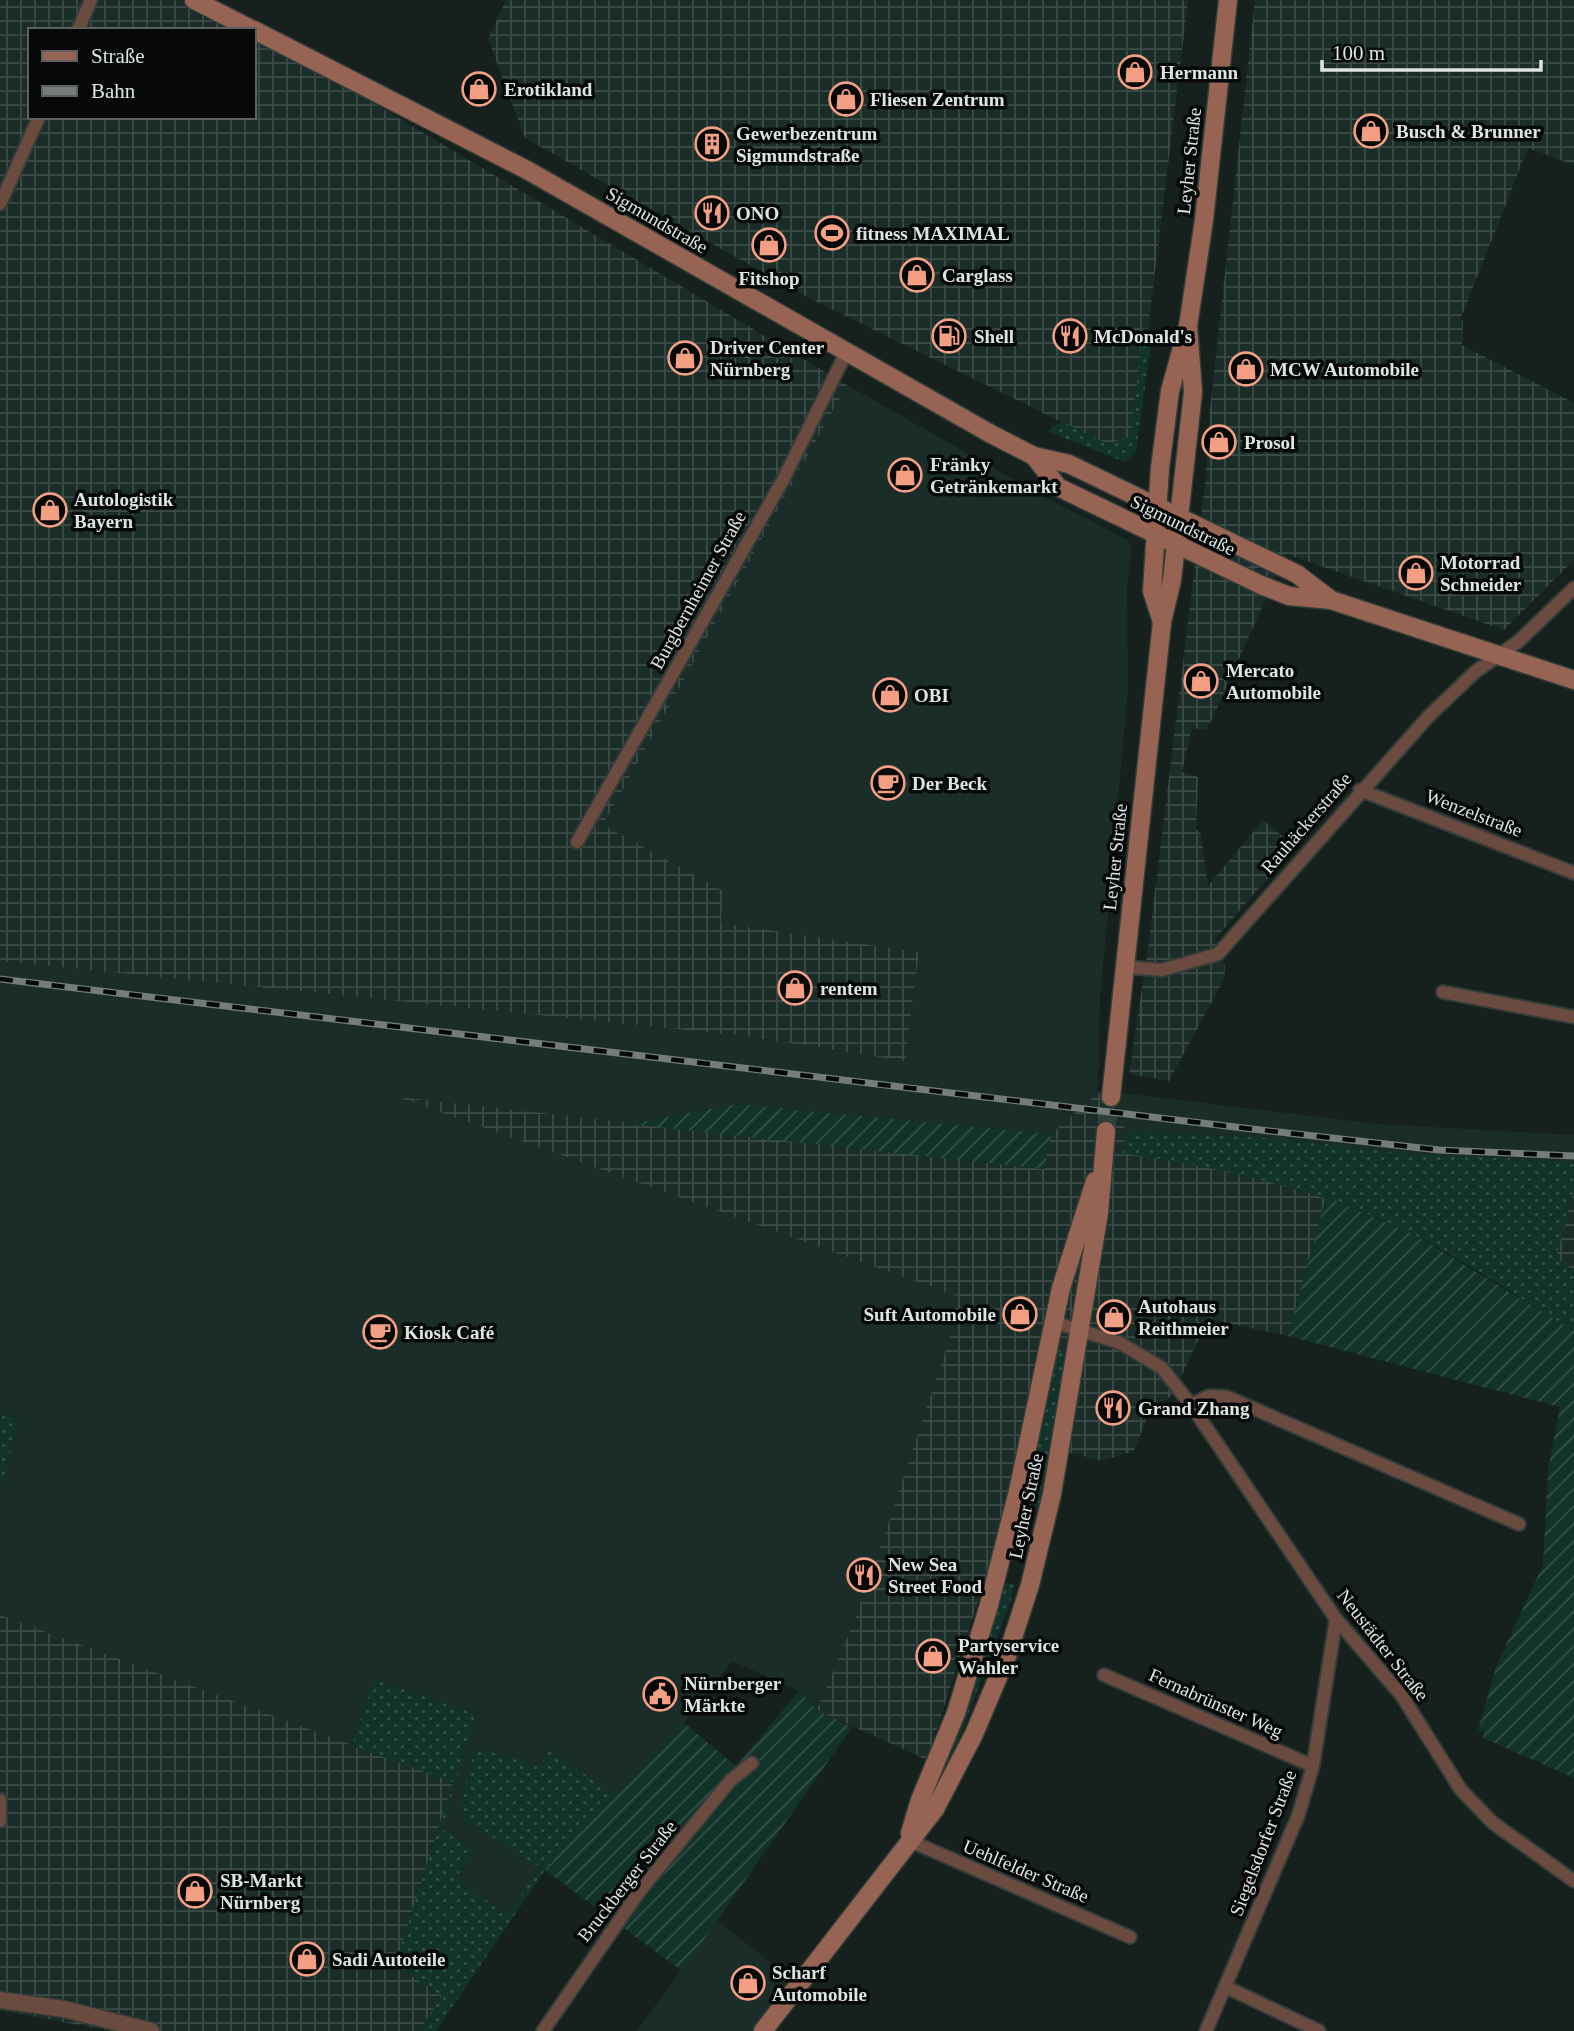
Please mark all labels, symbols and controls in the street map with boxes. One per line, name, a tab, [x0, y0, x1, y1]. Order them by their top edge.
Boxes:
legend	[28, 28, 256, 119]
scale bar	[1322, 28, 1541, 72]
text: 100 m	[1332, 41, 1385, 65]
text: Straße	[91, 44, 145, 68]
shop icon: Hermann	[1116, 53, 1154, 91]
place label: Hermann	[1160, 62, 1239, 83]
shop icon: Erotikland	[460, 70, 498, 108]
text: Bahn	[91, 79, 136, 103]
place label: Erotikland	[504, 79, 593, 100]
shop icon: Fliesen Zentrum	[827, 80, 865, 118]
place label: Fliesen Zentrum	[870, 89, 1005, 110]
street label: Leyher Straße	[1173, 107, 1205, 215]
shop icon: Busch & Brunner	[1352, 112, 1390, 150]
place label: Busch & Brunner	[1396, 121, 1541, 142]
place label: Gewerbezentrum Sigmundstraße	[736, 123, 878, 166]
building icon: Gewerbezentrum Sigmundstraße	[693, 125, 731, 163]
street label: Sigmundstraße	[602, 182, 712, 258]
restaurant icon: ONO	[693, 194, 731, 232]
place label: ONO	[736, 203, 779, 224]
sports icon: fitness MAXIMAL	[813, 214, 851, 252]
place label: fitness MAXIMAL	[856, 223, 1010, 244]
shop icon: Fitshop	[750, 226, 788, 264]
shop icon: Carglass	[898, 256, 936, 294]
place label: Carglass	[942, 265, 1013, 286]
place label: Fitshop	[738, 268, 800, 289]
fuel station icon: Shell	[930, 317, 968, 355]
restaurant icon: McDonald's	[1051, 317, 1089, 355]
place label: Shell	[974, 326, 1014, 347]
place label: McDonald's	[1094, 326, 1192, 347]
place label: Driver Center Nürnberg	[710, 337, 825, 380]
shop icon: Driver Center Nürnberg	[666, 339, 704, 377]
shop icon: MCW Automobile	[1227, 350, 1265, 388]
place label: MCW Automobile	[1270, 359, 1419, 380]
shop icon: Prosol	[1200, 423, 1238, 461]
place label: Prosol	[1244, 432, 1295, 453]
place label: Fränky Getränkemarkt	[930, 454, 1058, 497]
shop icon: Fränky Getränkemarkt	[886, 456, 924, 494]
place label: Autologistik Bayern	[74, 489, 174, 532]
shop icon: Autologistik Bayern	[31, 491, 69, 529]
street label: Sigmundstraße	[1127, 491, 1239, 559]
street label: Burgbernheimer Straße	[646, 507, 750, 673]
place label: Motorrad Schneider	[1440, 552, 1522, 595]
shop icon: Motorrad Schneider	[1397, 554, 1435, 592]
place label: Mercato Automobile	[1226, 660, 1321, 703]
shop icon: Mercato Automobile	[1182, 662, 1220, 700]
shop icon: OBI	[871, 676, 909, 714]
place label: OBI	[914, 685, 949, 706]
cafe icon: Der Beck	[869, 764, 907, 802]
street label: Rauhäckerstraße	[1257, 768, 1355, 878]
place label: Der Beck	[912, 773, 988, 794]
street label: Wenzelstraße	[1423, 785, 1525, 841]
street label: Leyher Straße	[1099, 803, 1131, 911]
shop icon: rentem	[776, 969, 814, 1007]
place label: rentem	[820, 978, 878, 999]
shop icon: Suft Automobile	[1001, 1295, 1039, 1333]
place label: Autohaus Reithmeier	[1138, 1296, 1229, 1339]
shop icon: Autohaus Reithmeier	[1095, 1298, 1133, 1336]
place label: Suft Automobile	[864, 1304, 996, 1325]
cafe icon: Kiosk Café	[361, 1313, 399, 1351]
place label: Kiosk Café	[404, 1322, 494, 1343]
restaurant icon: Grand Zhang	[1094, 1389, 1132, 1427]
place label: Grand Zhang	[1138, 1398, 1250, 1419]
street label: Leyher Straße	[1005, 1451, 1047, 1561]
place label: New Sea Street Food	[888, 1554, 983, 1597]
restaurant icon: New Sea Street Food	[845, 1556, 883, 1594]
street label: Neustädter Straße	[1333, 1585, 1433, 1705]
place label: Partyservice Wahler	[958, 1635, 1059, 1678]
shop icon: Partyservice Wahler	[914, 1637, 952, 1675]
street label: Fernabrünster Weg	[1146, 1664, 1287, 1742]
place label: Nürnberger Märkte	[684, 1673, 782, 1716]
public building icon: Nürnberger Märkte	[641, 1675, 679, 1713]
street label: Siegelsdorfer Straße	[1225, 1767, 1301, 1919]
street label: Bruckberger Straße	[573, 1816, 681, 1946]
street label: Uehlfelder Straße	[960, 1835, 1092, 1907]
place label: SB-Markt Nürnberg	[220, 1870, 303, 1913]
shop icon: SB-Markt Nürnberg	[176, 1872, 214, 1910]
shop icon: Sadi Autoteile	[288, 1940, 326, 1978]
place label: Sadi Autoteile	[332, 1949, 445, 1970]
place label: Scharf Automobile	[772, 1962, 867, 2005]
shop icon: Scharf Automobile	[729, 1964, 767, 2002]

